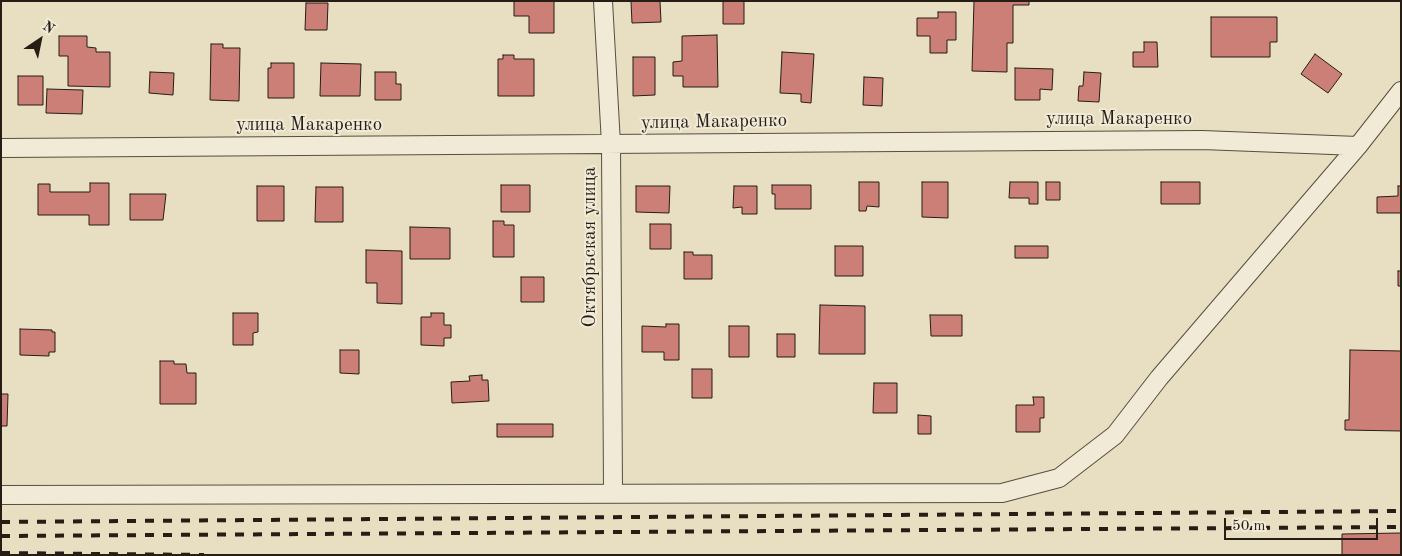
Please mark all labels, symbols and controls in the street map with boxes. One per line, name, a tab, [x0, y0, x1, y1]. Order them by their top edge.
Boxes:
north arrow	[15, 15, 65, 65]
text: N	[40, 19, 57, 36]
street label: улица Макаренко	[1046, 108, 1192, 130]
street label: улица Макаренко	[641, 109, 787, 135]
street label: улица Макаренко	[236, 114, 382, 136]
street label: Октябрьская улица	[579, 167, 601, 327]
scale bar	[1227, 508, 1381, 540]
text: 50 m	[1232, 519, 1266, 534]

